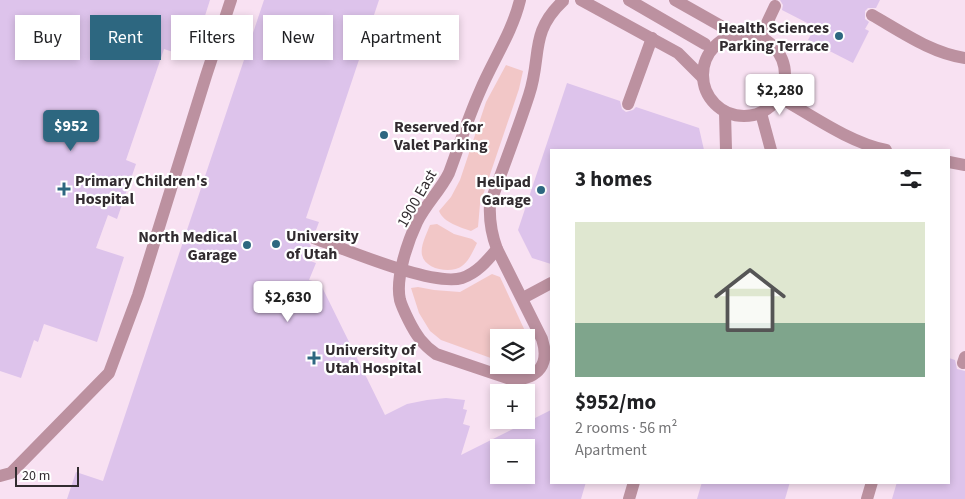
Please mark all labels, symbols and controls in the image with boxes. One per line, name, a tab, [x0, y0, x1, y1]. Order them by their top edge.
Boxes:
chip: Buy	[15, 15, 80, 60]
chip: Rent	[90, 15, 161, 60]
chip: Filters	[171, 15, 253, 60]
chip: New	[263, 15, 333, 60]
chip: Apartment	[343, 15, 459, 60]
place label: Health Sciences Parking Terrace	[718, 17, 829, 57]
marker: Health Sciences Parking Terrace	[833, 30, 845, 42]
pin: $2,280	[739, 74, 821, 116]
text: $2,280	[756, 79, 804, 101]
pin: $952	[41, 110, 101, 152]
text: $952	[54, 115, 88, 137]
place label: Reserved for Valet Parking	[393, 116, 488, 156]
marker: Reserved for Valet Parking	[378, 129, 390, 141]
text: 3 homes	[575, 164, 652, 194]
street label: 1900 East	[392, 165, 443, 231]
icon: filters	[897, 165, 925, 193]
place label: Primary Children's Hospital	[75, 170, 207, 210]
place label: Helipad Garage	[476, 171, 531, 211]
marker: Primary Children's Hospital	[57, 182, 71, 196]
marker: Helipad Garage	[535, 184, 547, 196]
place label: University of Utah	[286, 225, 360, 265]
place label: North Medical Garage	[138, 226, 237, 266]
marker: University of Utah	[270, 238, 282, 250]
marker: North Medical Garage	[241, 239, 253, 251]
icon: home	[705, 255, 795, 345]
pin: $2,630	[247, 280, 329, 323]
text: $2,630	[264, 286, 312, 308]
map controls	[490, 329, 535, 484]
button: layers	[490, 329, 535, 374]
place label: University of Utah Hospital	[325, 339, 422, 379]
marker: University of Utah Hospital	[307, 351, 321, 365]
button: +	[490, 384, 535, 429]
text: $952/mo	[575, 387, 656, 417]
text: 2 rooms · 56 m²	[575, 417, 677, 439]
button: −	[490, 439, 535, 484]
text: Apartment	[575, 439, 647, 461]
scale bar	[15, 464, 79, 487]
text: 20 m	[22, 466, 50, 486]

